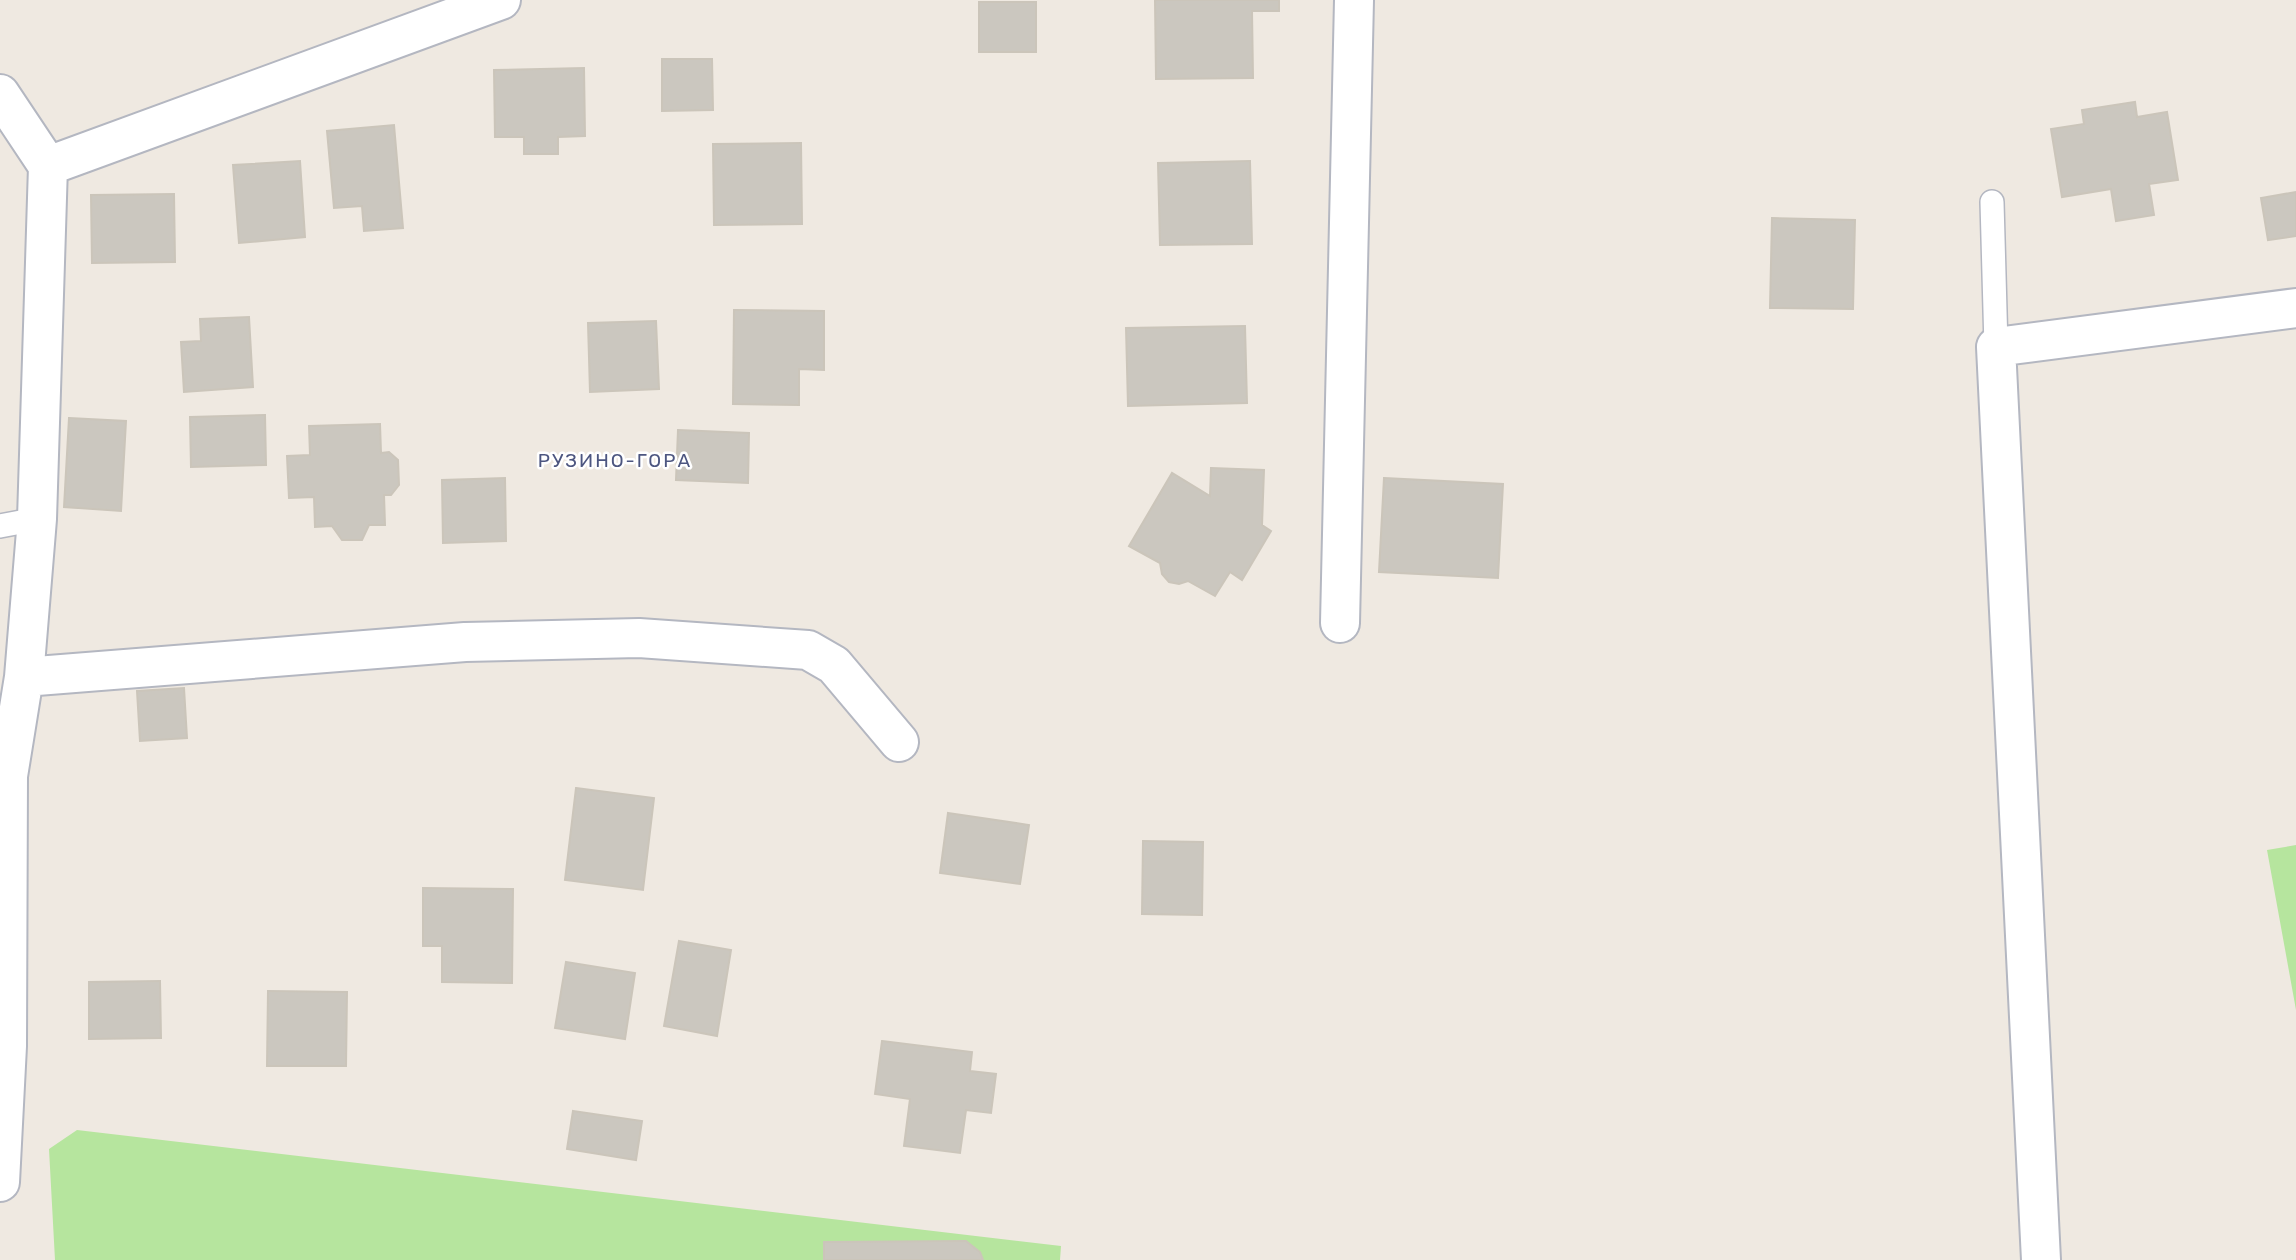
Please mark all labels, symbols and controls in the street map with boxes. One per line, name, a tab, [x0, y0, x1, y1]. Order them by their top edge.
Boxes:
district label: РУЗИНО-ГОРА	[538, 449, 692, 472]

